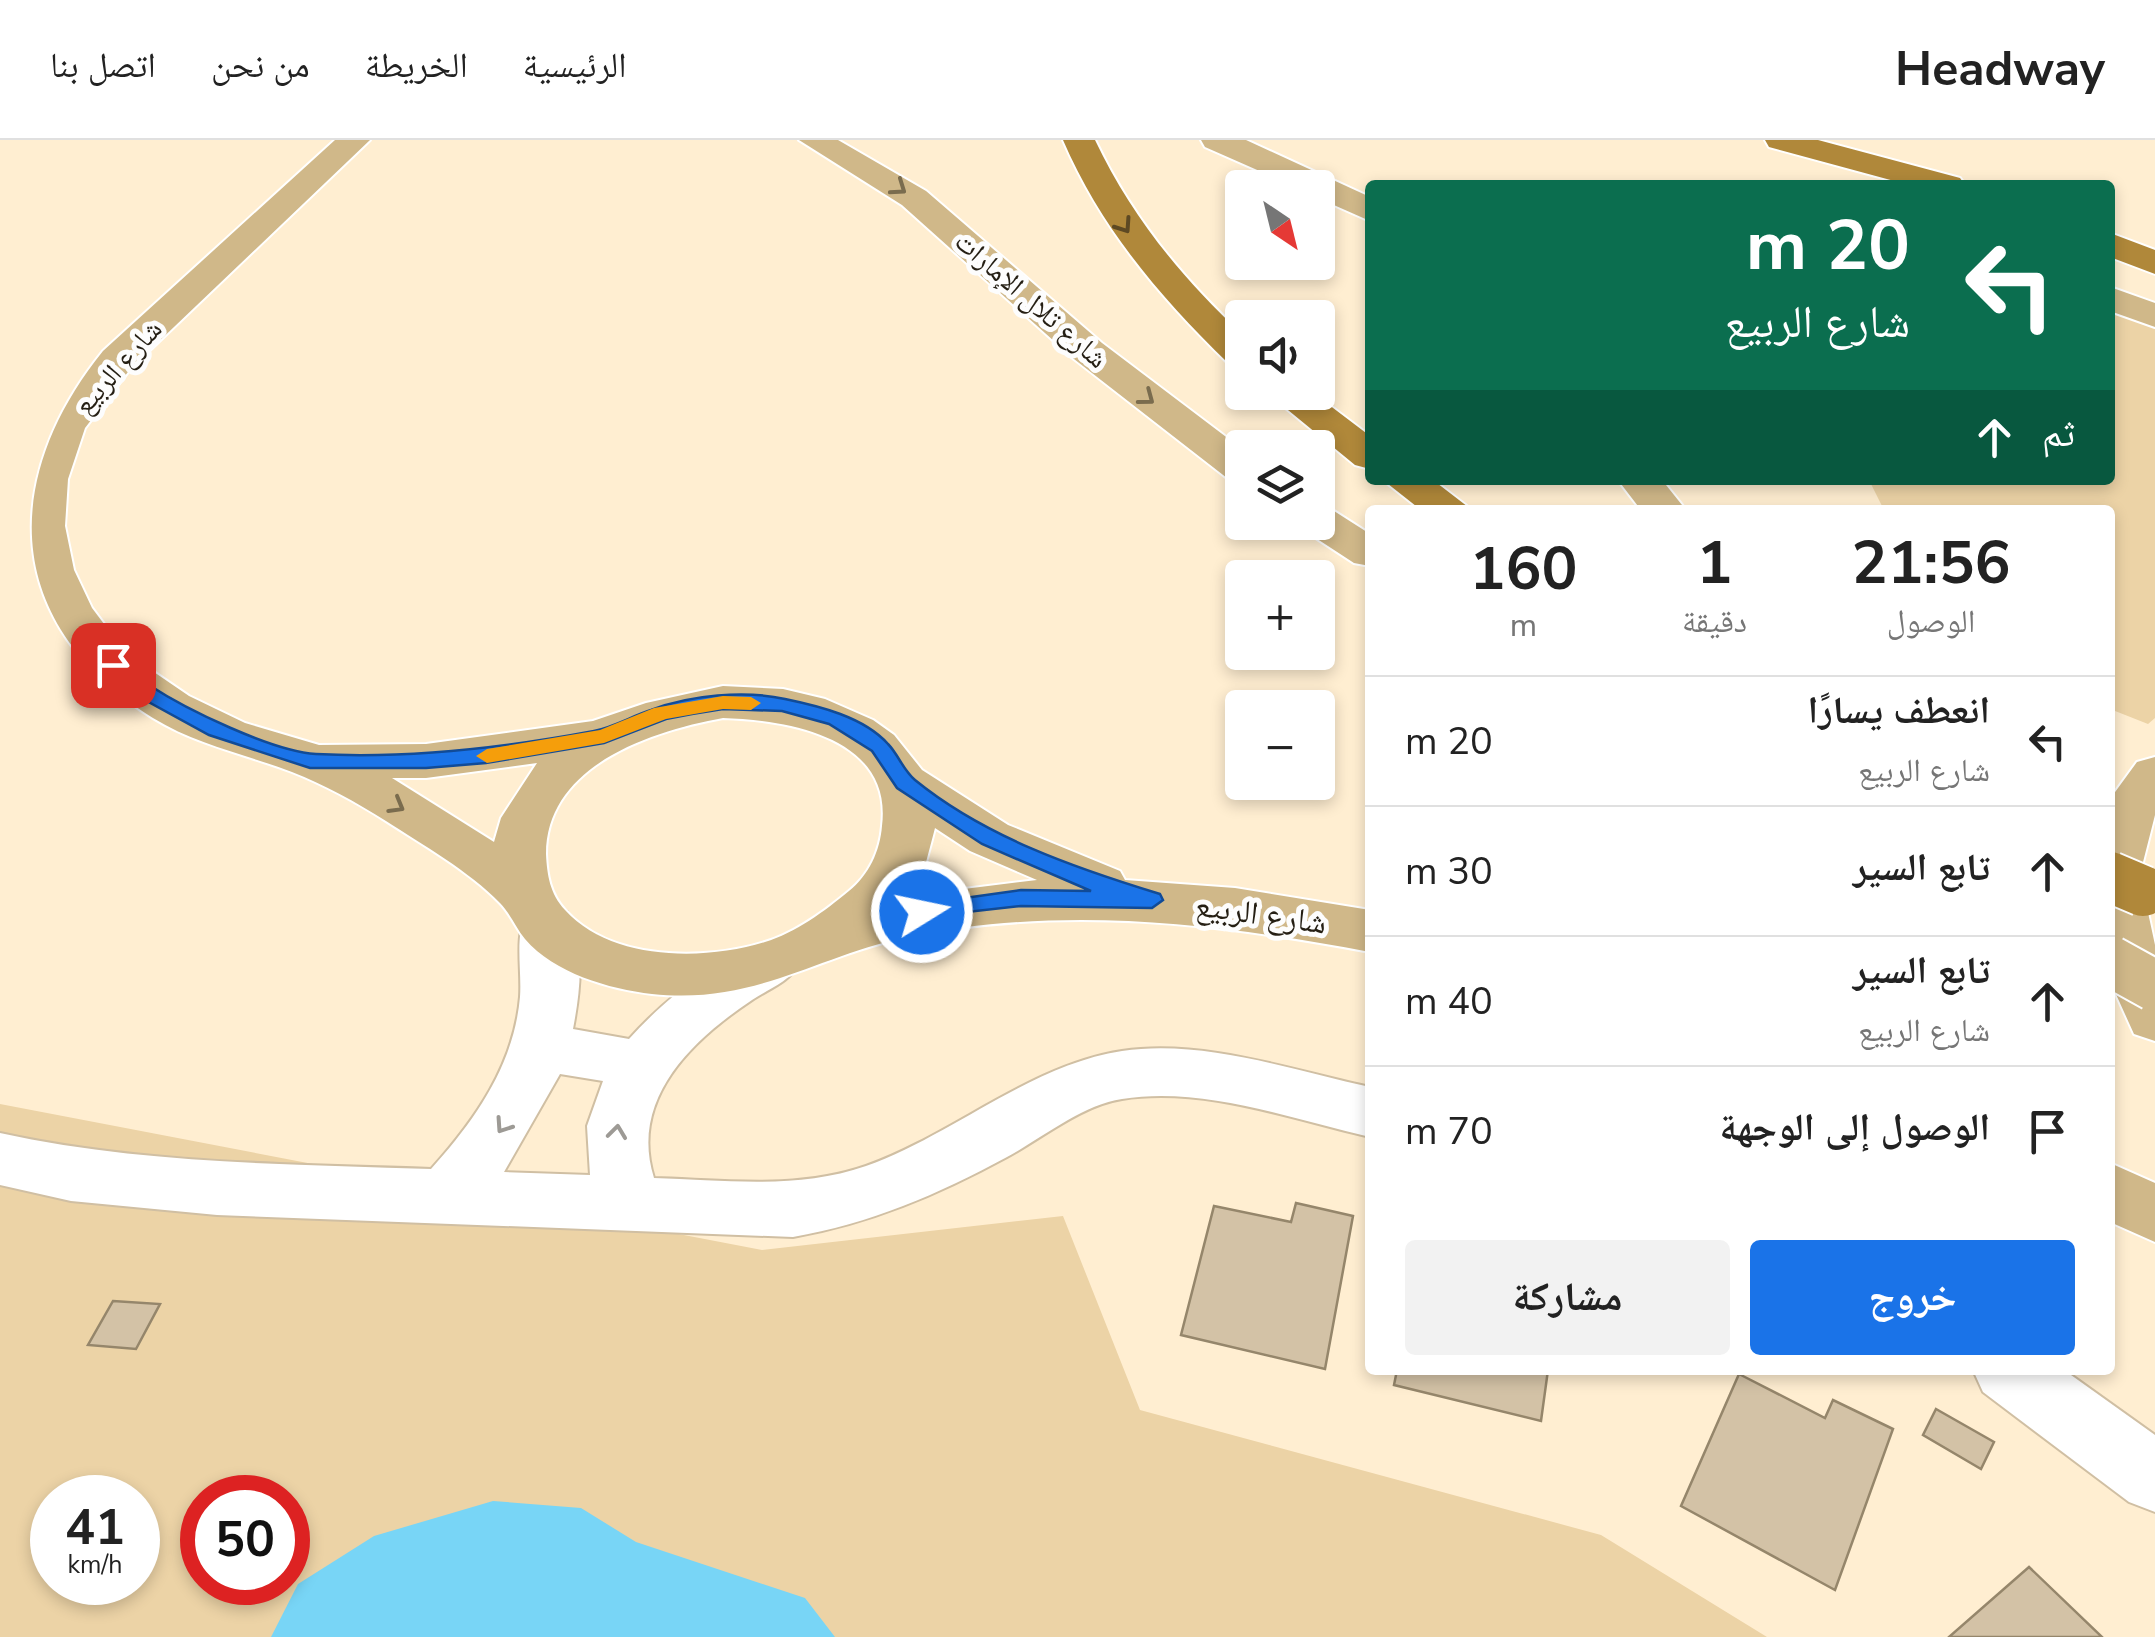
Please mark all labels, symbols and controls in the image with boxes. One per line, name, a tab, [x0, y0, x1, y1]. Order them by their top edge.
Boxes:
text: Headway	[1895, 36, 2105, 102]
text: اتصل بنا	[50, 42, 156, 89]
text: من نحن	[211, 42, 310, 89]
text: الخريطة	[365, 42, 468, 89]
text: الرئيسية	[523, 42, 627, 89]
north arrow	[1225, 170, 1335, 280]
map controls	[1225, 170, 1335, 800]
one-way arrow	[888, 176, 907, 194]
text: 20 m	[1746, 198, 1910, 294]
one-way arrow	[1112, 214, 1130, 233]
icon: left	[1945, 220, 2075, 350]
street label: شارع تلال الإمارات	[946, 223, 1116, 377]
text: شارع الربيع	[1724, 292, 1910, 353]
button: sound	[1225, 300, 1335, 410]
street label: شارع الربيع	[65, 311, 171, 423]
one-way arrow	[1136, 387, 1154, 404]
text: ثم	[2042, 408, 2075, 459]
icon: ahead	[1967, 410, 2022, 465]
button: layers	[1225, 430, 1335, 540]
text: 1	[1697, 522, 1733, 604]
text: 21:56	[1852, 522, 2011, 604]
text: 160	[1470, 528, 1578, 610]
button: +	[1225, 560, 1335, 670]
text: دقيقة	[1682, 600, 1747, 643]
text: الوصول	[1887, 600, 1975, 643]
text: m	[1510, 604, 1537, 647]
pin	[71, 623, 156, 708]
icon: arrive	[86, 638, 141, 693]
text: انعطف يسارًا	[1807, 685, 1990, 736]
button: −	[1225, 690, 1335, 800]
icon: left	[2020, 714, 2075, 769]
text: 20 m	[1405, 716, 1493, 767]
text: شارع الربيع	[1858, 749, 1990, 792]
one-way arrow	[386, 793, 404, 813]
text: تابع السير	[1853, 842, 1990, 893]
icon: ahead	[2020, 844, 2075, 899]
text: 30 m	[1405, 846, 1493, 897]
position arrow	[870, 860, 974, 964]
street label: شارع الربيع	[1193, 884, 1329, 944]
text: تابع السير	[1853, 945, 1990, 996]
icon: ahead	[2020, 974, 2075, 1029]
text: 40 m	[1405, 976, 1493, 1027]
text: شارع الربيع	[1858, 1009, 1990, 1052]
text: الوصول إلى الوجهة	[1720, 1102, 1990, 1153]
icon: arrive	[2020, 1104, 2075, 1159]
text: 70 m	[1405, 1106, 1493, 1157]
one-way arrow	[497, 1115, 516, 1133]
one-way arrow	[605, 1124, 626, 1141]
button: مشاركة	[1405, 1240, 1730, 1355]
button: خروج	[1750, 1240, 2075, 1355]
speed limit sign: 50	[180, 1475, 310, 1605]
text: 41	[65, 1493, 125, 1562]
text: km/h	[67, 1548, 123, 1582]

